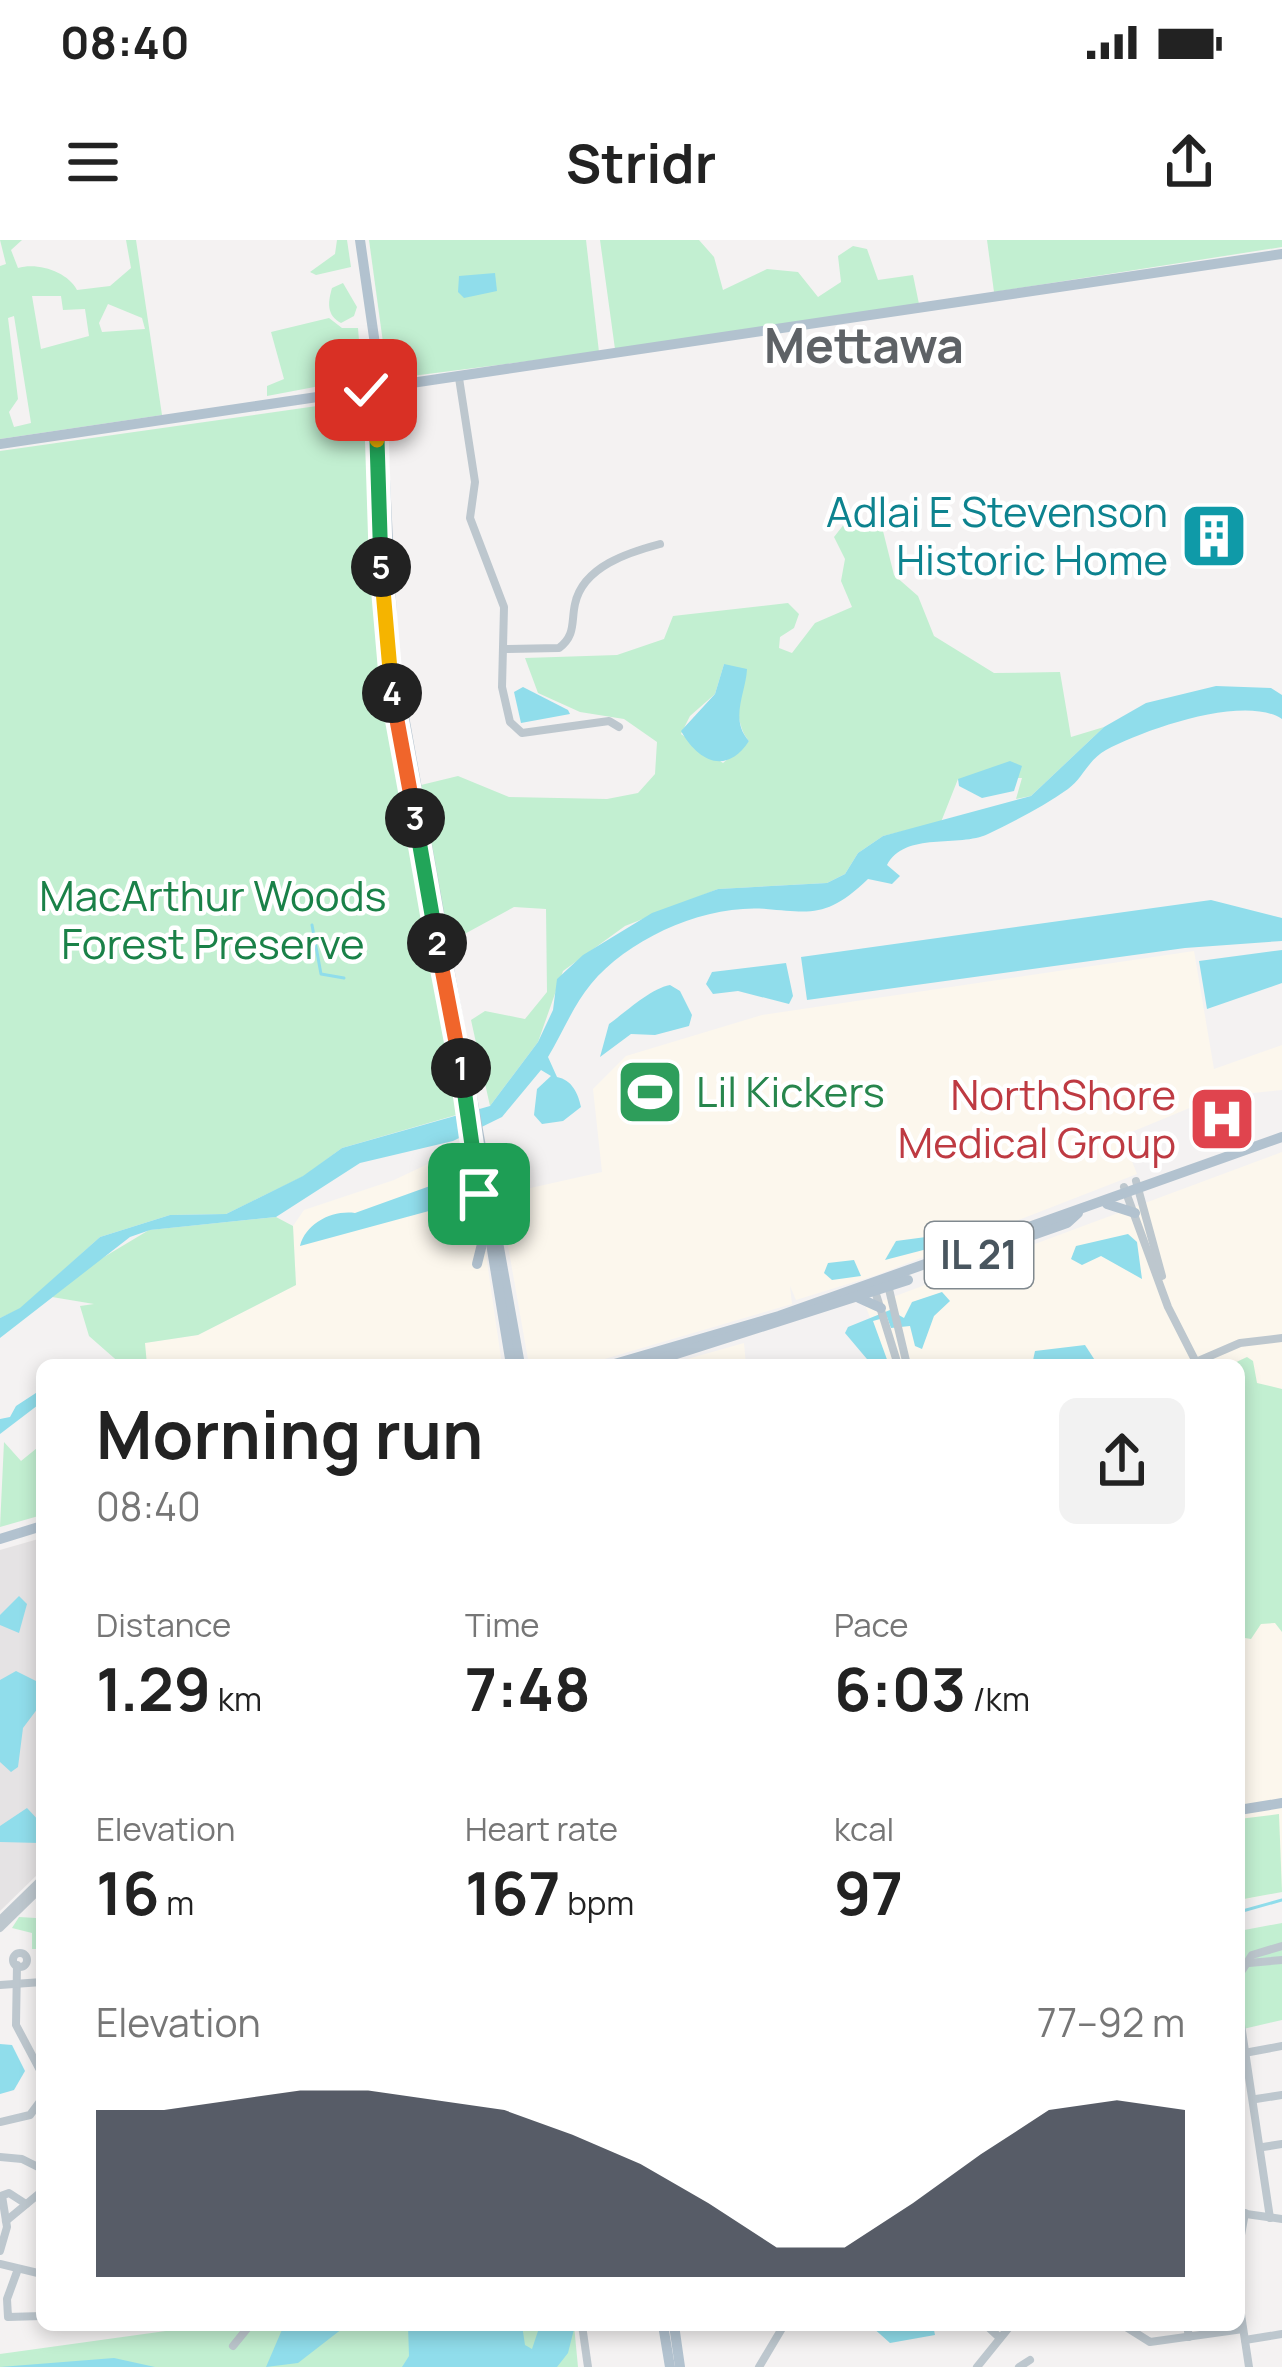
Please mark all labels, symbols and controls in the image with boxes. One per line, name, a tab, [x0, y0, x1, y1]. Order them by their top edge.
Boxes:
text: 08:40	[60, 11, 190, 73]
text: Stridr	[566, 125, 716, 199]
icon: menu	[60, 129, 126, 195]
icon: share	[1156, 129, 1222, 195]
district label: Mettawa	[764, 312, 964, 377]
pin	[315, 339, 417, 441]
icon: check	[333, 357, 399, 423]
place label: Adlai E Stevenson Historic Home	[826, 482, 1168, 588]
building icon: Adlai E Stevenson Historic Home	[1179, 501, 1249, 571]
pin: 5	[351, 537, 411, 597]
text: 5	[371, 544, 391, 589]
pin: 4	[362, 663, 422, 723]
text: 4	[382, 670, 402, 715]
pin: 3	[385, 788, 445, 848]
text: 3	[405, 795, 425, 840]
park label: MacArthur Woods Forest Preserve	[39, 866, 387, 972]
pin: 2	[407, 913, 467, 973]
text: 2	[427, 920, 447, 965]
pin: 1	[431, 1038, 491, 1098]
text: 1	[454, 1045, 468, 1090]
sports icon: Lil Kickers	[615, 1057, 685, 1127]
place label: Lil Kickers	[696, 1062, 885, 1120]
place label: NorthShore Medical Group	[898, 1065, 1176, 1171]
hospital icon: NorthShore Medical Group	[1187, 1084, 1257, 1154]
pin	[428, 1143, 530, 1245]
icon: arrive	[446, 1161, 512, 1227]
road number: IL 21	[925, 1222, 1033, 1288]
text: Morning run	[96, 1389, 483, 1479]
button: share	[1059, 1398, 1185, 1524]
text: 08:40	[96, 1479, 201, 1533]
text: Distance	[96, 1602, 231, 1647]
text: Time	[465, 1602, 540, 1647]
text: Pace	[834, 1602, 909, 1647]
text: 1.29	[96, 1647, 211, 1729]
text: 7:48	[465, 1647, 591, 1729]
text: 6:03	[834, 1647, 966, 1729]
text: km	[211, 1676, 262, 1721]
text: /km	[966, 1676, 1030, 1721]
text: Elevation	[96, 1806, 235, 1851]
text: Heart rate	[465, 1806, 618, 1851]
text: kcal	[834, 1806, 894, 1851]
text: 16	[96, 1851, 160, 1933]
text: 167	[465, 1851, 561, 1933]
text: 97	[834, 1851, 903, 1933]
text: m	[160, 1880, 194, 1925]
text: bpm	[561, 1880, 634, 1925]
text: Elevation	[96, 1995, 261, 2049]
text: 77–92 m	[1037, 1995, 1185, 2049]

